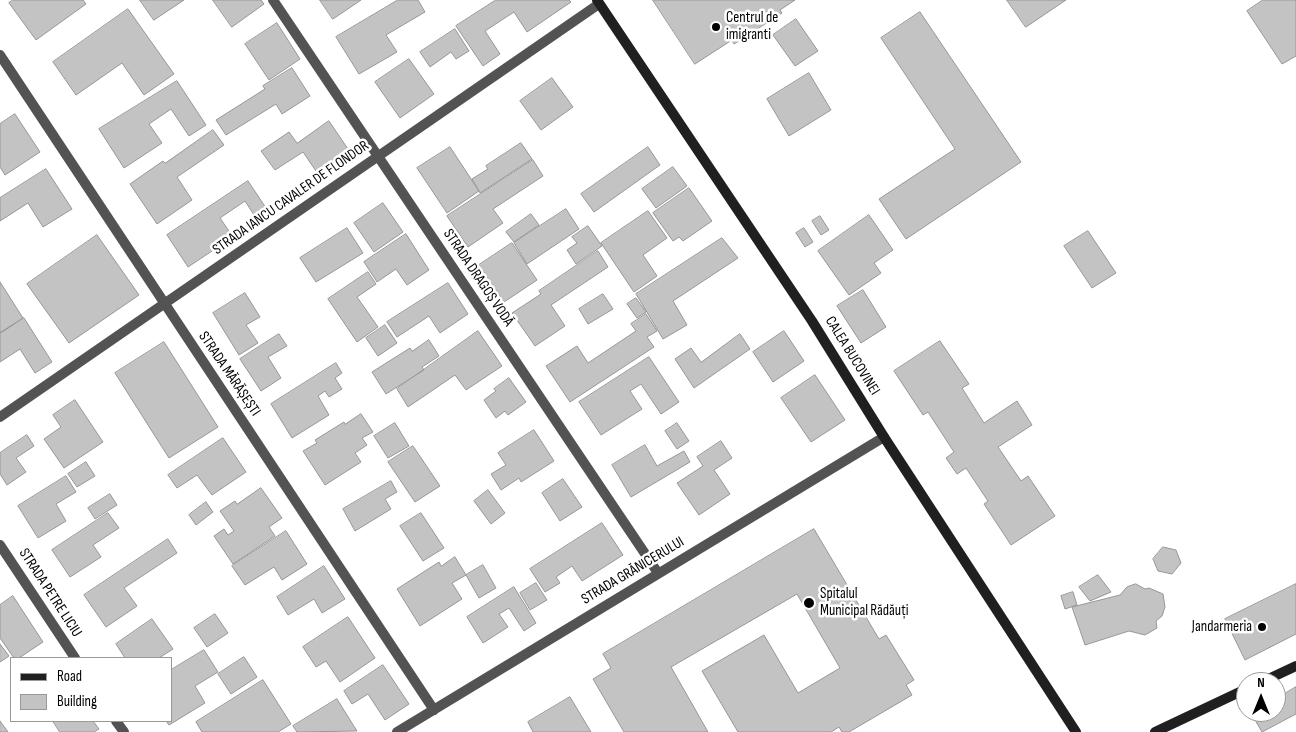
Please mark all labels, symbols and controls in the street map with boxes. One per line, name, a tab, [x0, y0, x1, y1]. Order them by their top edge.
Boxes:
place label: Centrul de imigranti	[726, 9, 778, 44]
marker: Centrul de imigranti	[710, 21, 722, 33]
street label: STRADA IANCU CAVALER DE FLONDOR	[209, 137, 373, 259]
street label: STRADA DRAGOȘ VODĂ	[439, 226, 517, 330]
street label: CALEA BUCOVINEI	[821, 313, 883, 399]
street label: STRADA MĂRĂȘEȘTI	[194, 328, 264, 420]
street label: STRADA GRĂNICERULUI	[578, 533, 688, 609]
street label: STRADA PETRE LICIU	[15, 545, 85, 641]
place label: Spitalul Municipal Rădăuți	[820, 585, 908, 620]
marker: Spitalul Municipal Rădăuți	[802, 596, 816, 610]
place label: Jandarmeria	[1192, 618, 1252, 636]
marker: Jandarmeria	[1256, 621, 1268, 633]
legend	[10, 657, 172, 722]
text: Road	[57, 667, 82, 686]
north arrow	[1236, 672, 1286, 722]
text: N	[1257, 674, 1265, 691]
text: Building	[57, 692, 97, 711]

